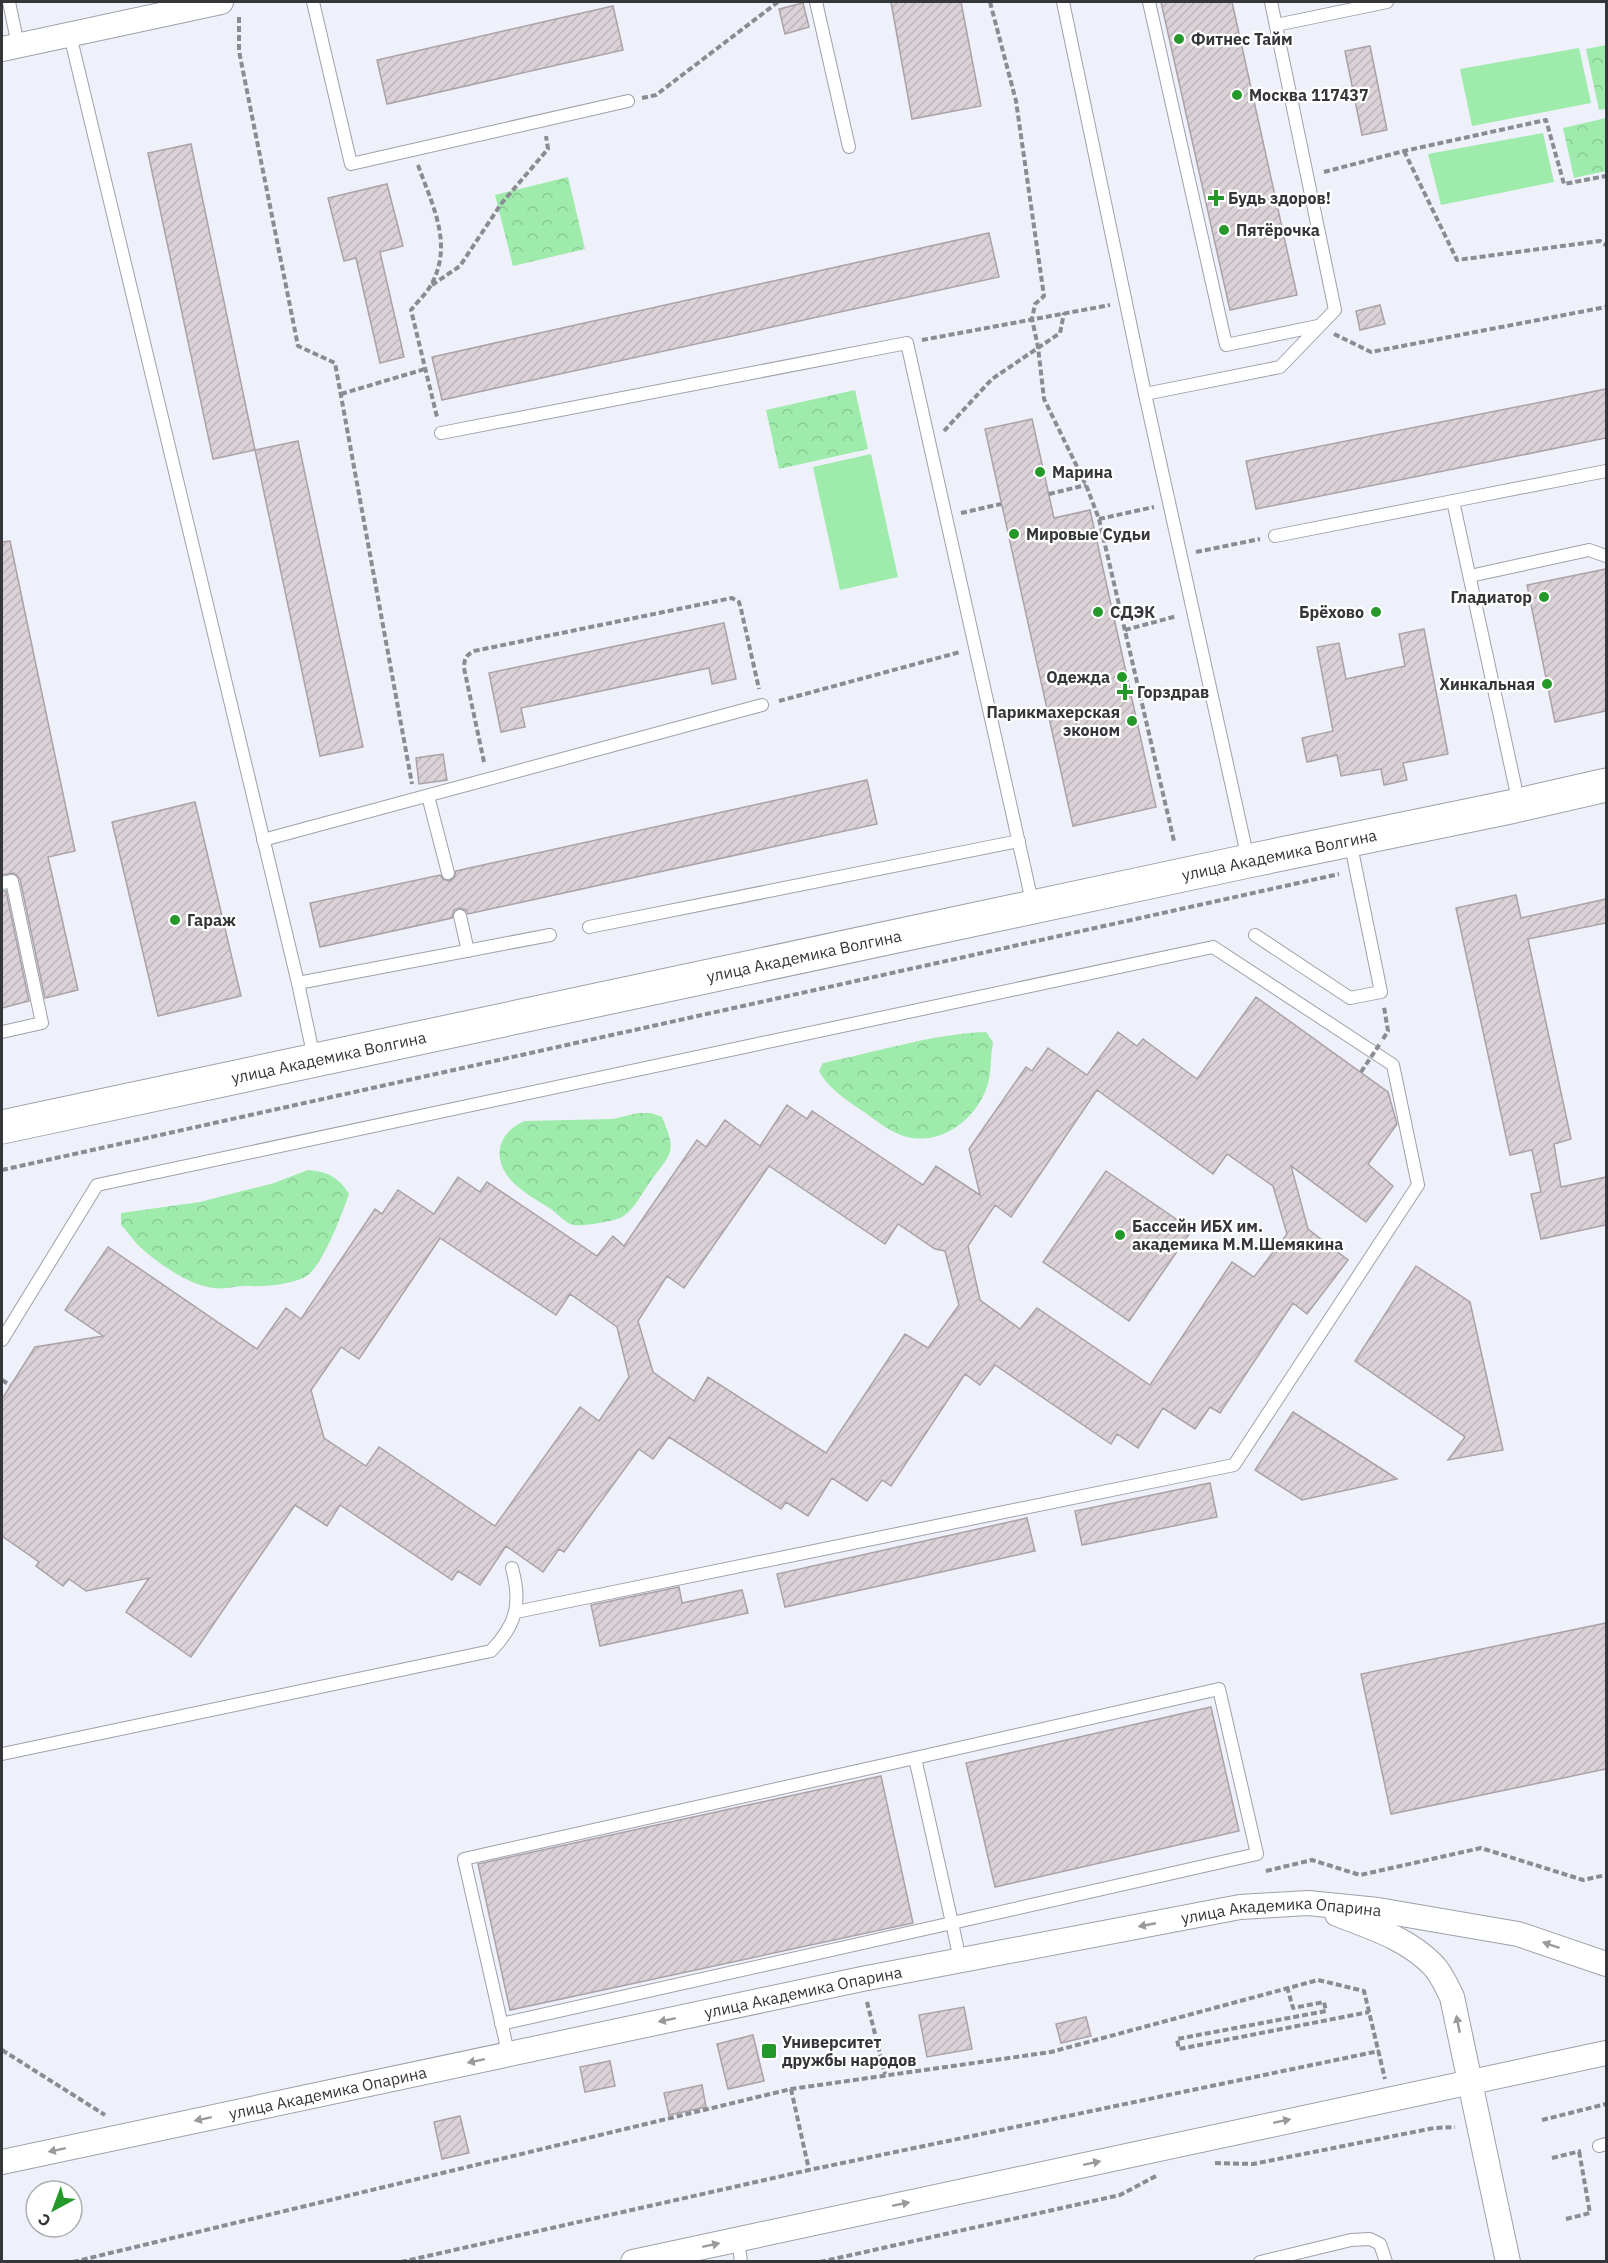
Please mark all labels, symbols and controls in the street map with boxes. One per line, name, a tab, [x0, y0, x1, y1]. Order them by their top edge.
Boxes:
place label: Фитнес Тайм	[1191, 29, 1293, 49]
marker: Фитнес Тайм	[1172, 32, 1186, 46]
place label: Москва 117437	[1249, 85, 1369, 105]
marker: Москва 117437	[1230, 88, 1244, 102]
place label: Будь здоров!	[1228, 188, 1331, 208]
marker: Будь здоров!	[1209, 191, 1223, 205]
place label: Пятёрочка	[1236, 220, 1320, 240]
marker: Пятёрочка	[1217, 223, 1231, 237]
place label: Марина	[1052, 462, 1113, 482]
marker: Марина	[1033, 465, 1047, 479]
place label: Мировые Судьи	[1026, 524, 1150, 544]
marker: Мировые Судьи	[1007, 527, 1021, 541]
place label: Гладиатор	[1450, 587, 1532, 607]
marker: Гладиатор	[1537, 590, 1551, 604]
place label: СДЭК	[1110, 602, 1155, 622]
place label: Брёхово	[1299, 602, 1364, 622]
marker: СДЭК	[1091, 605, 1105, 619]
marker: Брёхово	[1369, 605, 1383, 619]
place label: Одежда	[1046, 667, 1110, 687]
marker: Одежда	[1115, 670, 1129, 684]
place label: Хинкальная	[1439, 674, 1535, 694]
marker: Хинкальная	[1540, 677, 1554, 691]
place label: Горздрав	[1137, 682, 1209, 702]
marker: Горздрав	[1118, 685, 1132, 699]
place label: Парикмахерская эконом	[986, 702, 1120, 740]
marker: Парикмахерская эконом	[1125, 714, 1139, 728]
street label: улица Академика Волгина	[1180, 825, 1379, 885]
place label: Гараж	[187, 910, 236, 930]
marker: Гараж	[168, 913, 182, 927]
street label: улица Академика Волгина	[705, 925, 904, 986]
street label: улица Академика Волгина	[229, 1027, 428, 1088]
place label: Бассейн ИБХ им. академика М.М.Шемякина	[1132, 1216, 1343, 1254]
marker: Бассейн ИБХ им. академика М.М.Шемякина	[1113, 1228, 1127, 1242]
street label: улица Академика Опарина	[1179, 1893, 1383, 1928]
one-way arrow	[1137, 1921, 1156, 1930]
one-way arrow	[1542, 1940, 1560, 1950]
street label: улица Академика Опарина	[702, 1962, 904, 2022]
one-way arrow	[1453, 2014, 1462, 2033]
one-way arrow	[657, 2016, 676, 2025]
place label: Университет дружбы народов	[782, 2032, 917, 2070]
marker: Университет дружбы народов	[760, 2042, 778, 2060]
one-way arrow	[467, 2057, 486, 2066]
street label: улица Академика Опарина	[227, 2062, 429, 2123]
one-way arrow	[194, 2115, 213, 2124]
one-way arrow	[1273, 2116, 1292, 2126]
one-way arrow	[47, 2146, 66, 2155]
one-way arrow	[1082, 2157, 1101, 2167]
north arrow	[24, 2179, 84, 2239]
one-way arrow	[892, 2199, 911, 2208]
text: С	[34, 2209, 55, 2231]
one-way arrow	[701, 2240, 720, 2249]

